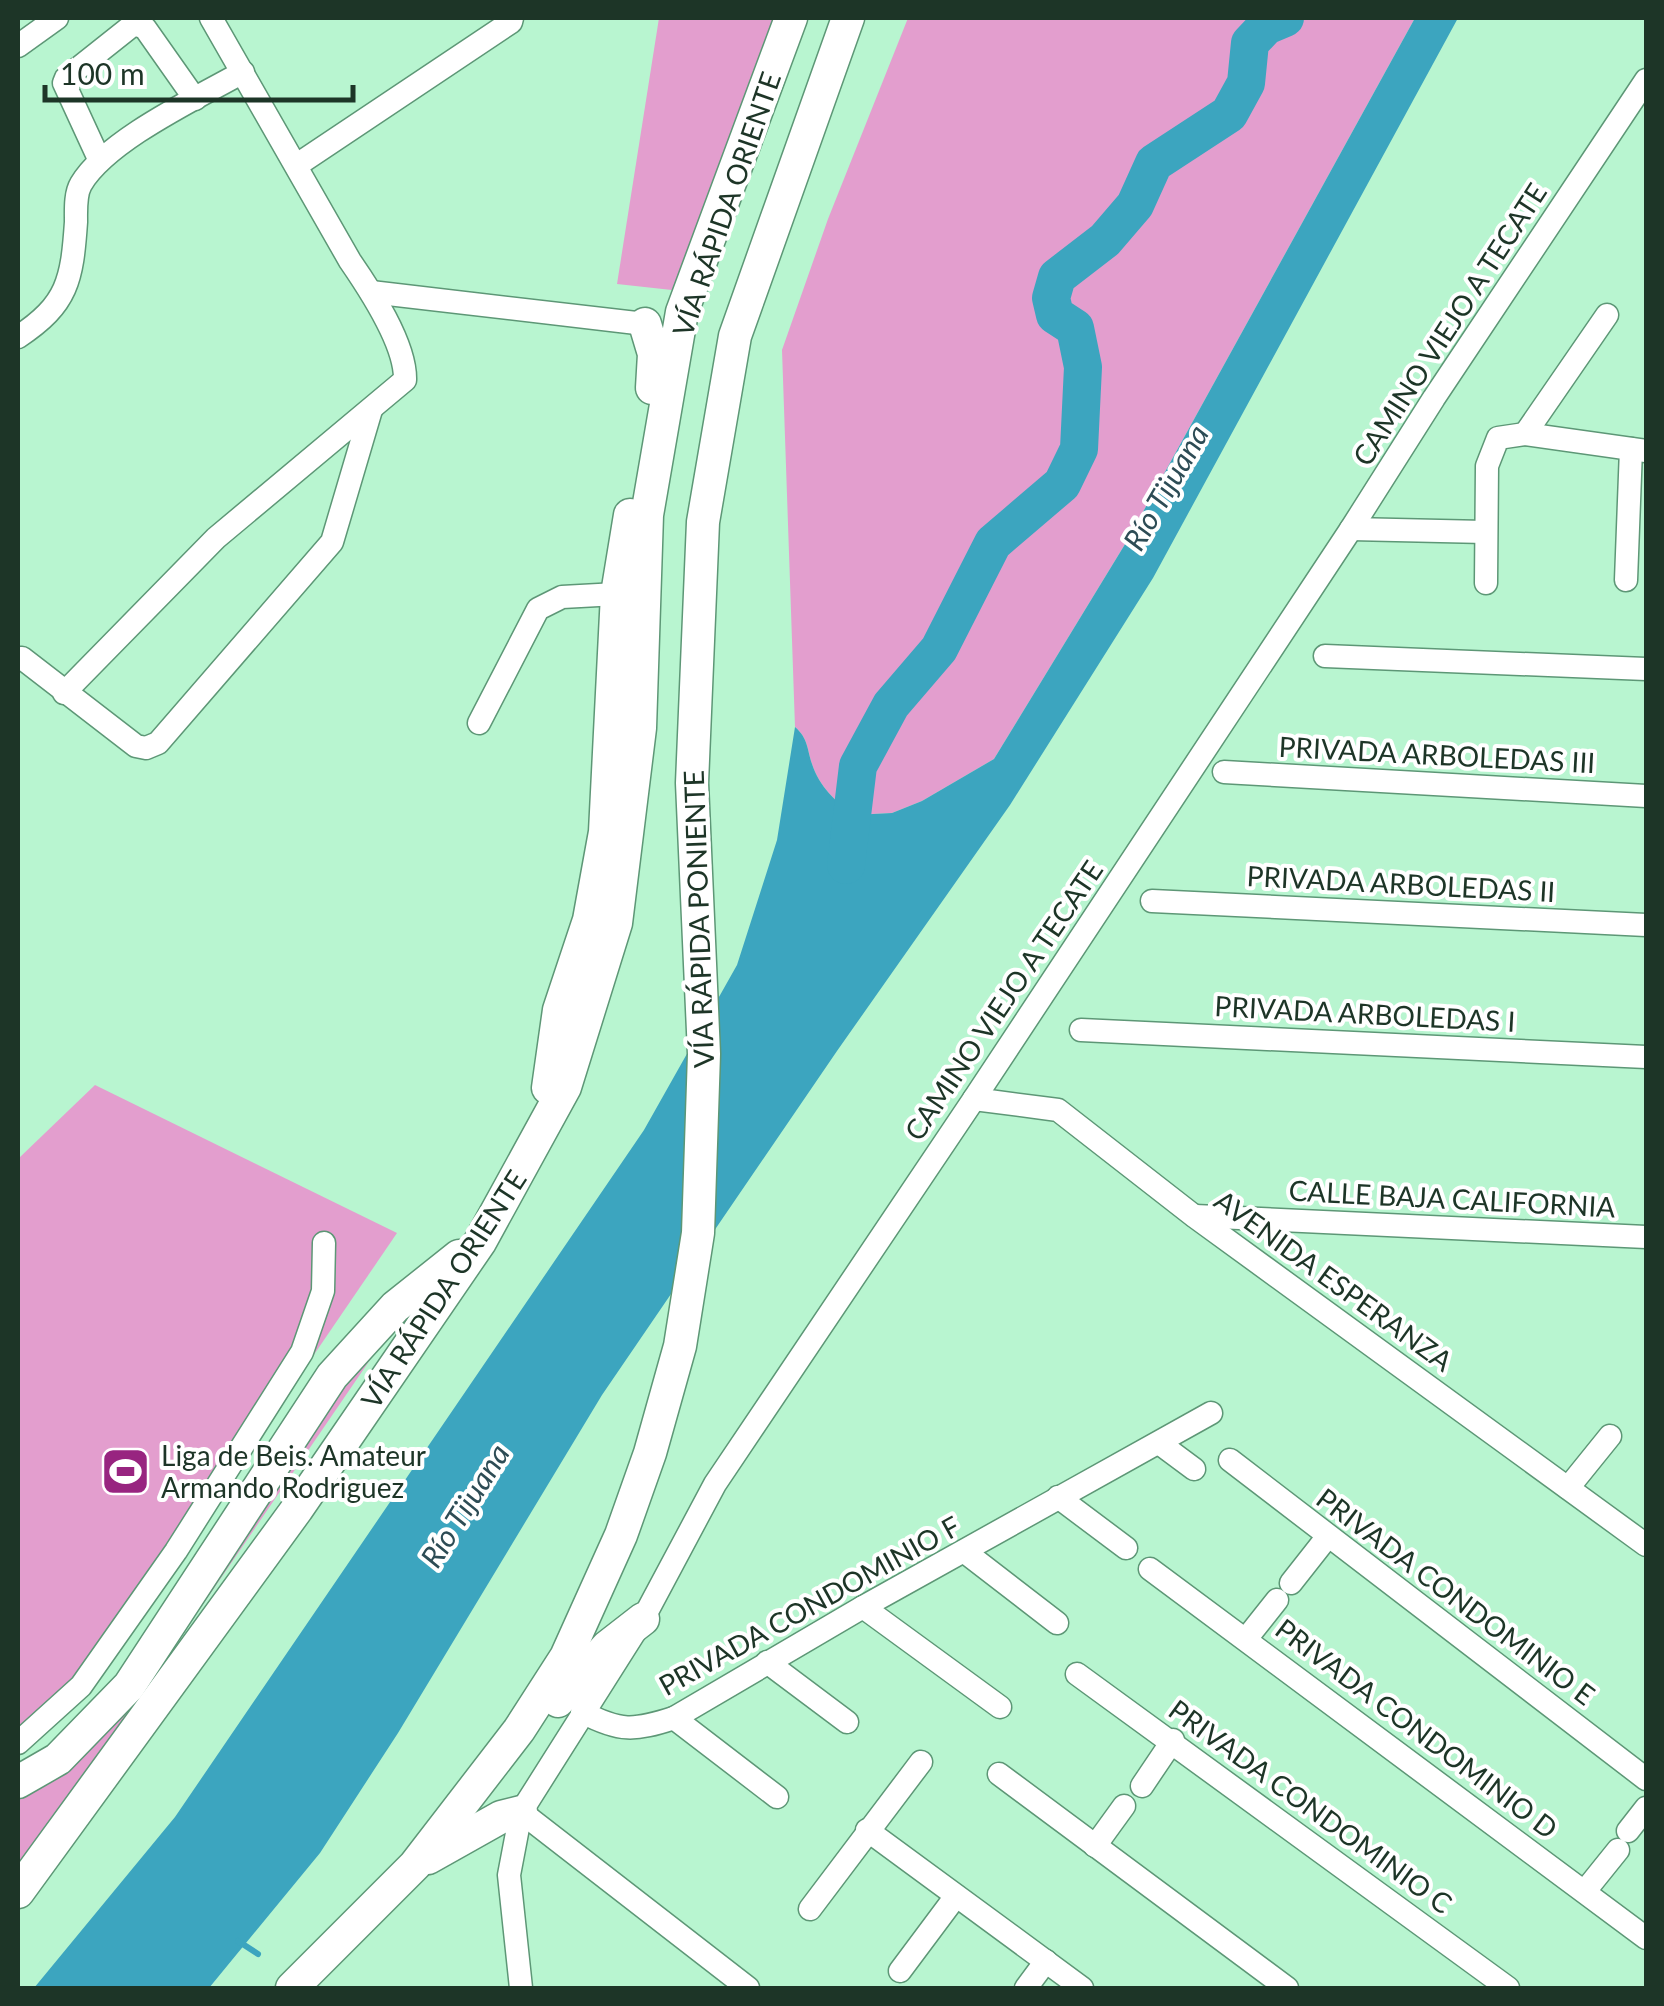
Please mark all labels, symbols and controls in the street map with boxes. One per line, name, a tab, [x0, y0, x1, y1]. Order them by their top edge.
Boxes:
scale bar	[45, 40, 352, 102]
text: 100 m	[60, 55, 145, 91]
street label: VÍA RÁPIDA ORIENTE	[665, 67, 787, 341]
street label: CAMINO VIEJO A TECATE	[1345, 176, 1553, 472]
water label: Río Tijuana	[1115, 418, 1215, 556]
street label: PRIVADA ARBOLEDAS III	[1278, 729, 1596, 779]
street label: VÍA RÁPIDA PONIENTE	[676, 770, 720, 1068]
street label: CAMINO VIEJO A TECATE	[897, 854, 1109, 1146]
street label: PRIVADA ARBOLEDAS II	[1246, 858, 1556, 908]
street label: PRIVADA ARBOLEDAS I	[1214, 988, 1516, 1038]
street label: VÍA RÁPIDA ORIENTE	[353, 1164, 533, 1414]
street label: CALLE BAJA CALIFORNIA	[1288, 1172, 1616, 1224]
street label: AVENIDA ESPERANZA	[1208, 1182, 1460, 1378]
water label: Río Tijuana	[412, 1437, 516, 1573]
place label: Liga de Beis. Amateur Armando Rodriguez	[161, 1438, 426, 1504]
sports icon: Liga de Beis. Amateur Armando Rodriguez	[100, 1445, 152, 1497]
street label: PRIVADA CONDOMINIO E	[1310, 1480, 1602, 1712]
street label: PRIVADA CONDOMINIO F	[653, 1508, 965, 1702]
street label: PRIVADA CONDOMINIO D	[1269, 1611, 1565, 1845]
street label: PRIVADA CONDOMINIO C	[1163, 1692, 1459, 1920]

